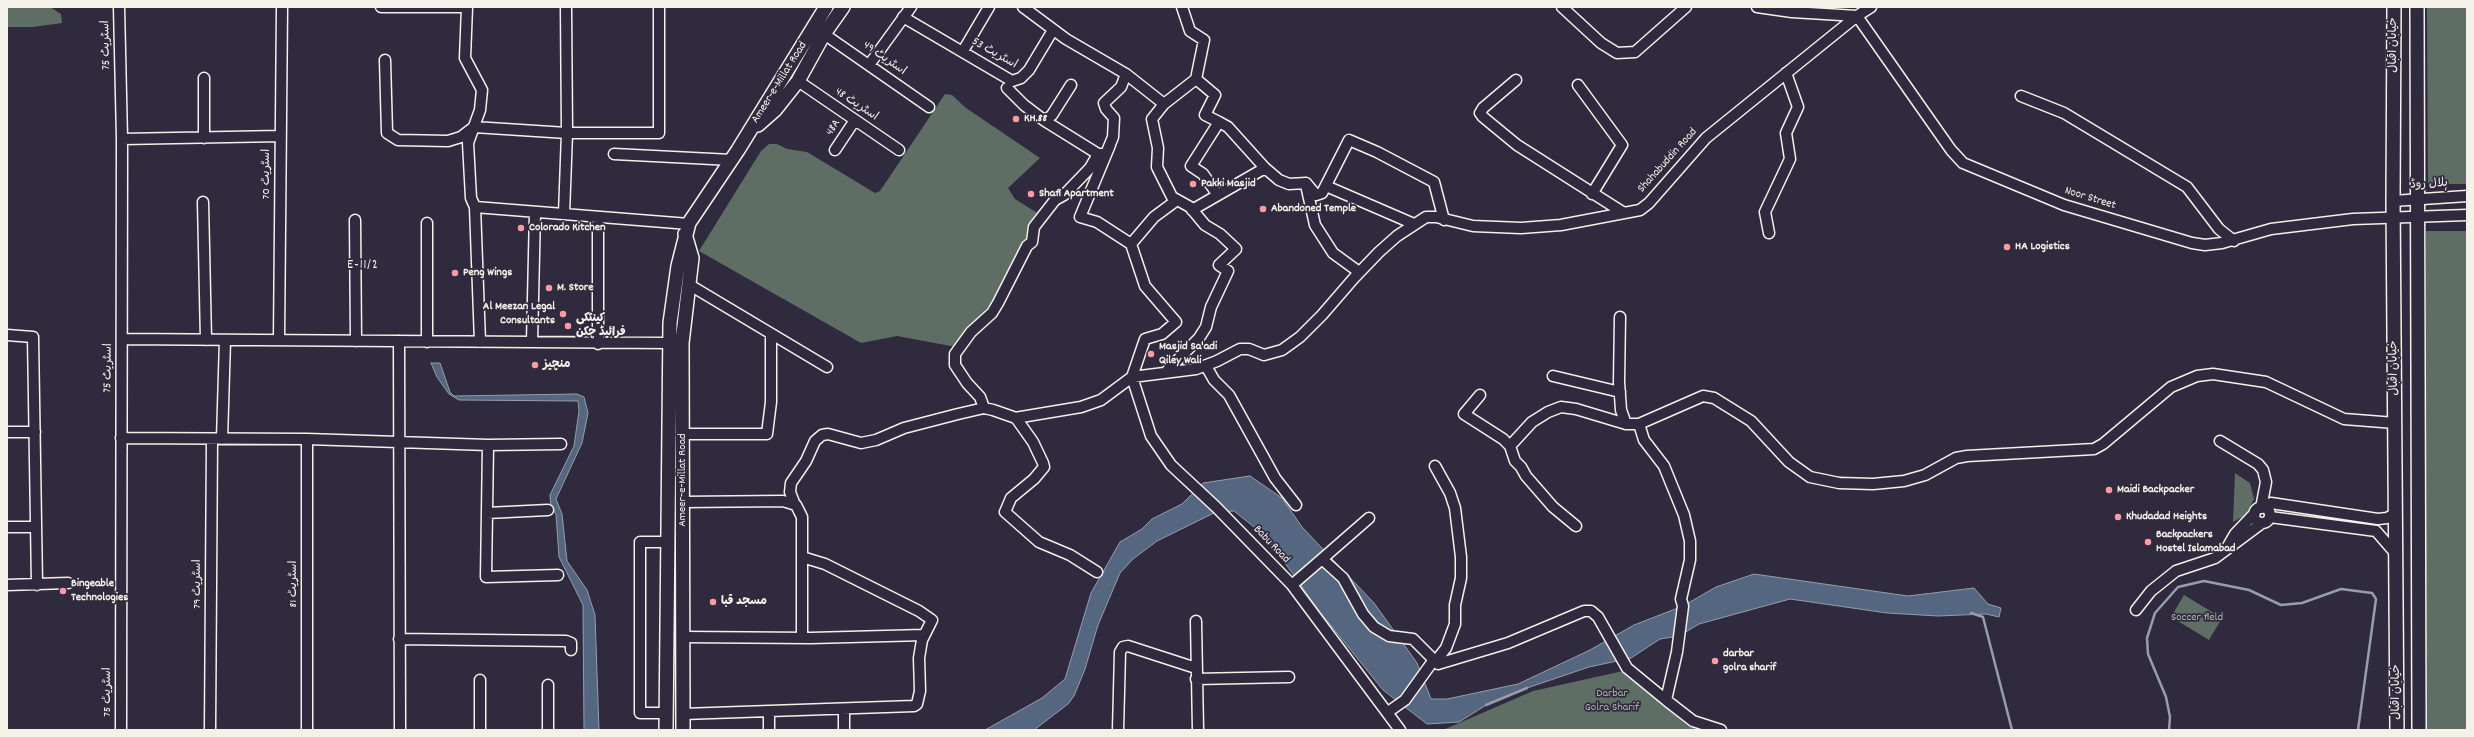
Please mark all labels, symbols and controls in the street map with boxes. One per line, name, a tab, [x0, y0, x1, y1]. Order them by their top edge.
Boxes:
street label: خیابان اقبال	[2387, 17, 2401, 73]
street label: اسٹریٹ 75	[99, 20, 115, 70]
street label: اسٹریٹ 53	[969, 35, 1019, 73]
street label: اسٹریٹ 49	[859, 39, 909, 79]
street label: Ameer-e-Millat Road	[749, 40, 811, 126]
street label: اسٹریٹ 48	[832, 85, 880, 125]
place label: KH.88	[1024, 112, 1047, 126]
marker: KH.88	[1011, 114, 1021, 124]
street label: 48A	[824, 117, 844, 139]
street label: Shahabuddin Road	[1635, 126, 1701, 196]
street label: اسٹریٹ 70	[260, 149, 274, 199]
place label: Pakki Masjid	[1201, 177, 1256, 191]
street label: ہلال روڈ	[2410, 177, 2448, 193]
marker: Pakki Masjid	[1188, 179, 1198, 189]
street label: Noor Street	[2063, 184, 2117, 214]
place label: Shafi Apartment	[1039, 187, 1114, 201]
marker: Shafi Apartment	[1026, 189, 1036, 199]
place label: Abandoned Temple	[1271, 202, 1356, 216]
marker: Abandoned Temple	[1258, 204, 1268, 214]
place label: Colorado Kitchen	[529, 221, 606, 235]
marker: Colorado Kitchen	[516, 223, 526, 233]
place label: HA Logistics	[2015, 240, 2070, 254]
marker: HA Logistics	[2002, 242, 2012, 252]
district label: E-11/2	[347, 258, 379, 274]
place label: Peng Wings	[463, 266, 512, 280]
marker: Peng Wings	[450, 268, 460, 278]
place label: M. Store	[557, 281, 594, 295]
marker: M. Store	[544, 283, 554, 293]
place label: Al Meezan Legal Consultants	[483, 300, 555, 328]
marker: Al Meezan Legal Consultants	[558, 309, 568, 319]
place label: کینٹکی فرائیڈ چکن	[576, 312, 626, 340]
marker: کینٹکی فرائیڈ چکن	[563, 321, 573, 331]
place label: Masjid Sa'adi Qiley Wali	[1159, 340, 1217, 368]
street label: خیابان اقبال	[2387, 340, 2403, 396]
street label: اسٹریٹ 75	[101, 343, 117, 393]
marker: Masjid Sa'adi Qiley Wali	[1146, 349, 1156, 359]
place label: منچیز	[543, 358, 570, 372]
marker: منچیز	[530, 360, 540, 370]
street label: Ameer-e-Millat Road	[676, 433, 690, 527]
place label: Maidi Backpacker	[2117, 483, 2194, 497]
marker: Maidi Backpacker	[2104, 485, 2114, 495]
place label: Khudadad Heights	[2126, 510, 2207, 524]
marker: Khudadad Heights	[2113, 512, 2123, 522]
street label: Babu Road	[1250, 523, 1292, 567]
place label: Backpackers Hostel Islamabad	[2156, 528, 2235, 556]
marker: Backpackers Hostel Islamabad	[2143, 537, 2153, 547]
street label: اسٹریٹ 79	[191, 559, 205, 609]
street label: اسٹریٹ 81	[287, 561, 301, 607]
place label: Bingeable Technologies	[71, 577, 128, 605]
marker: Bingeable Technologies	[58, 586, 68, 596]
place label: مسجد قبا	[721, 595, 767, 609]
marker: مسجد قبا	[708, 597, 718, 607]
park label: Soccer field	[2171, 611, 2223, 625]
place label: darbar golra sharif	[1723, 647, 1776, 675]
marker: darbar golra sharif	[1710, 656, 1720, 666]
street label: خیابان اقبال	[2390, 664, 2404, 720]
street label: اسٹریٹ 75	[101, 667, 115, 717]
park label: Darbar Golra Sharif	[1585, 687, 1639, 715]

